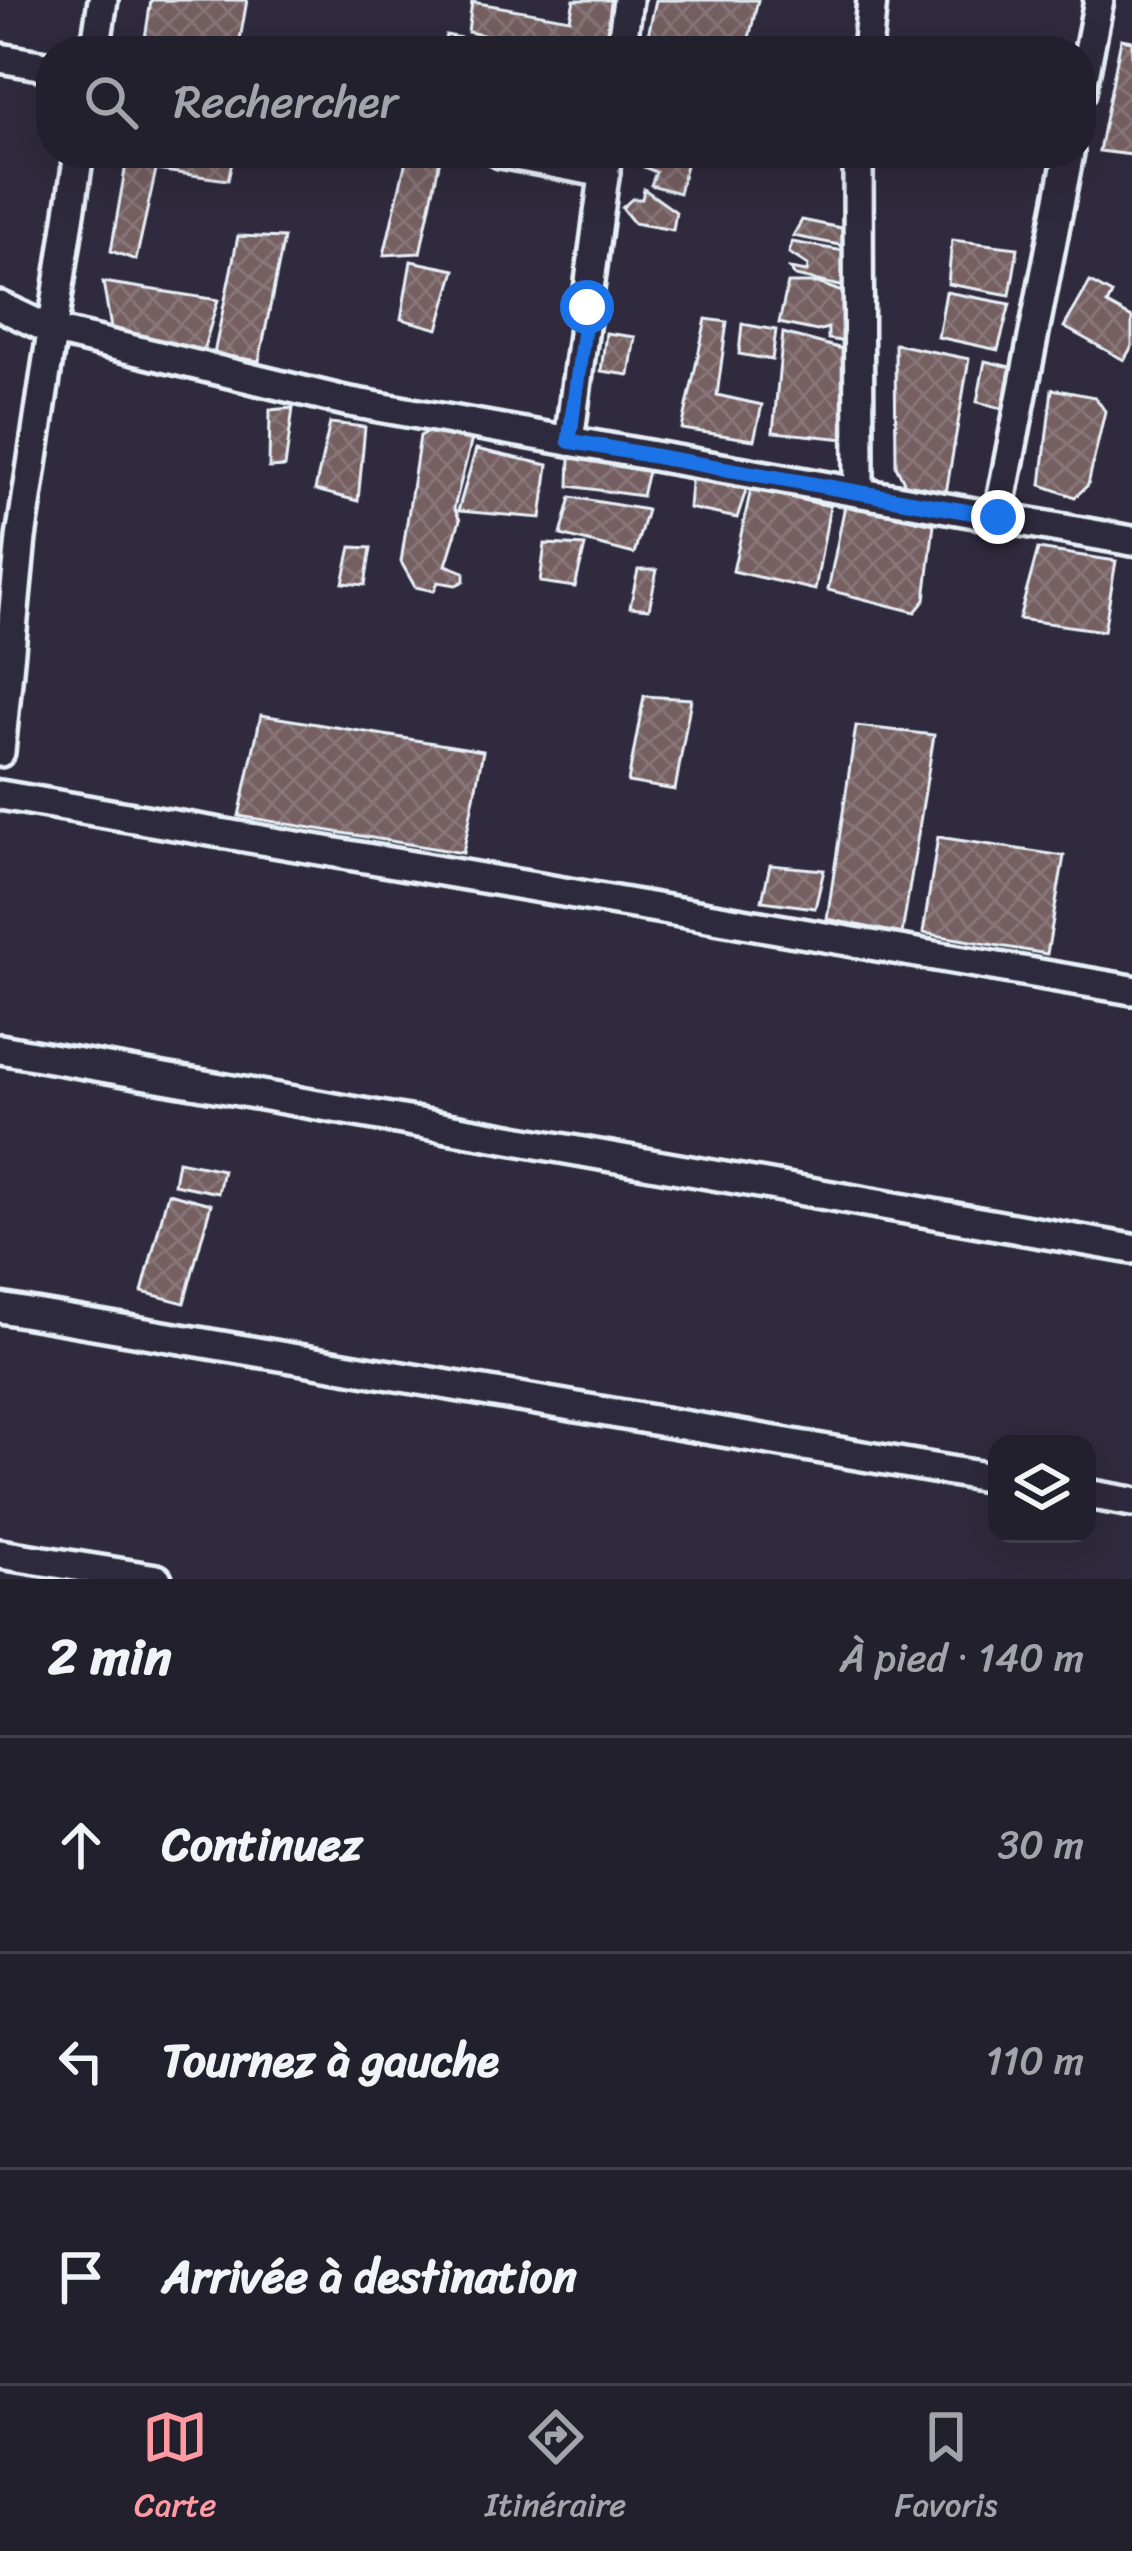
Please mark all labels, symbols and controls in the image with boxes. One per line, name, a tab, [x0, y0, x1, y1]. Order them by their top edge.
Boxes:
search box	[36, 36, 1096, 168]
text: Rechercher	[174, 62, 398, 142]
icon: search	[78, 69, 144, 135]
route start	[560, 280, 614, 334]
route end	[971, 490, 1025, 544]
map controls	[988, 1435, 1096, 1543]
button: layers	[988, 1435, 1096, 1543]
text: 2 min	[48, 1612, 171, 1702]
text: À pied · 140 m	[840, 1623, 1084, 1692]
text: Continuez	[162, 1805, 362, 1885]
text: 30 m	[998, 1810, 1084, 1879]
icon: ahead	[48, 1812, 114, 1878]
text: Tournez à gauche	[162, 2021, 499, 2101]
text: 110 m	[986, 2026, 1084, 2095]
icon: left	[48, 2028, 114, 2094]
text: Arrivée à destination	[162, 2237, 577, 2317]
icon: arrive	[48, 2244, 114, 2310]
tab: Carte	[134, 2404, 216, 2534]
tab: Itinéraire	[485, 2404, 626, 2534]
tab: Favoris	[895, 2404, 998, 2534]

